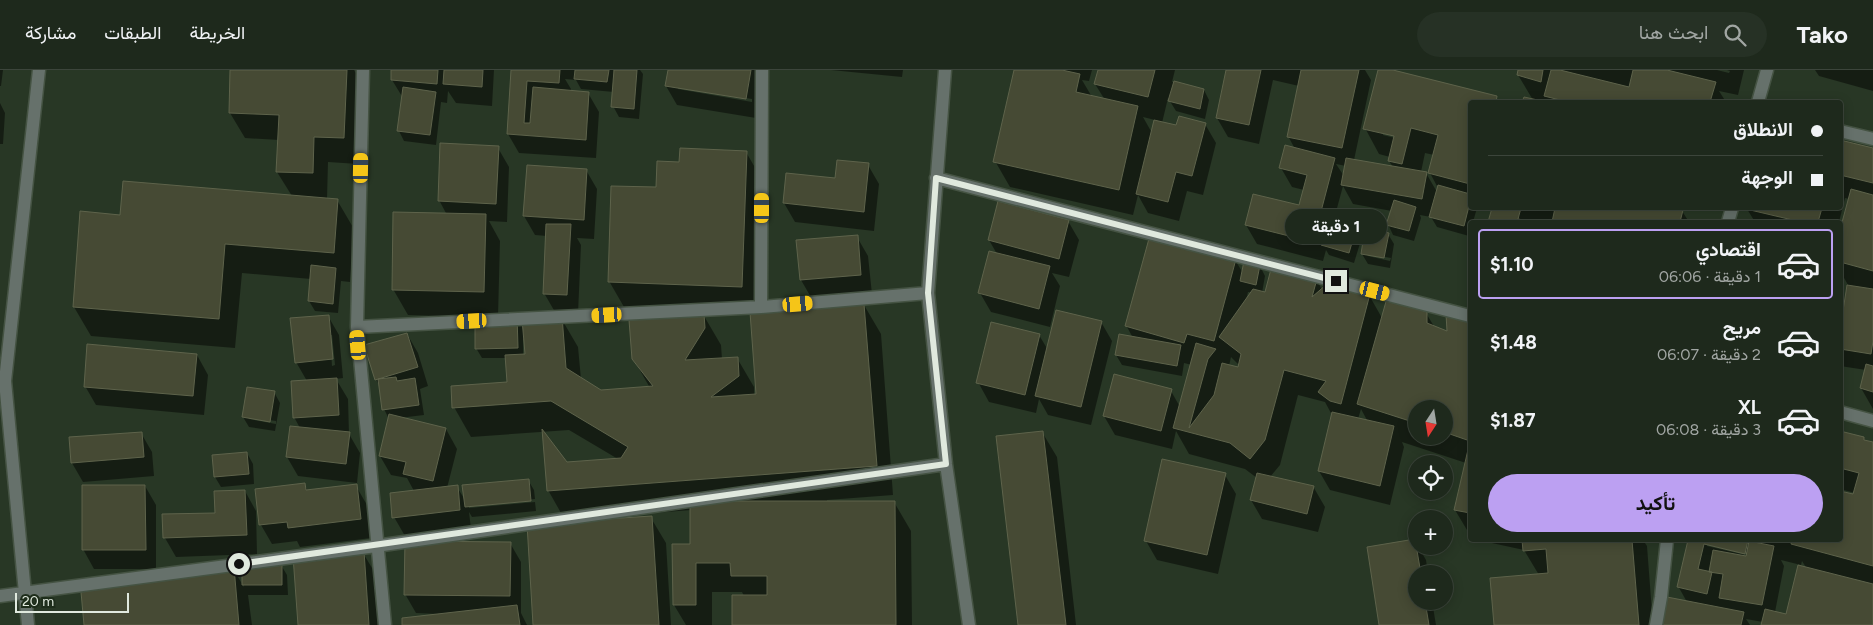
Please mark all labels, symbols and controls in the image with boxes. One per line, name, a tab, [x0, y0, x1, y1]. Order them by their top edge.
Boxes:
search box	[1417, 12, 1767, 57]
text: Tako	[1797, 20, 1848, 49]
text: ابحث هنا	[1639, 21, 1709, 44]
icon: search	[1721, 21, 1749, 49]
text: مشاركة	[25, 22, 76, 44]
text: الطبقات	[104, 22, 161, 44]
text: الخريطة	[189, 22, 245, 44]
text: الانطلاق	[1733, 118, 1793, 141]
car	[353, 153, 368, 183]
text: الوجهة	[1741, 166, 1793, 189]
car	[754, 193, 769, 223]
callout: 1 دقيقة	[1285, 208, 1387, 244]
text: 1 دقيقة	[1312, 217, 1360, 236]
text: اقتصادي	[1696, 238, 1761, 261]
icon: car	[1776, 242, 1821, 287]
text: $1.10	[1490, 253, 1534, 276]
text: 1 دقيقة · 06:06	[1659, 267, 1761, 286]
route end	[1325, 270, 1347, 292]
car	[1358, 280, 1391, 302]
car	[782, 295, 813, 313]
car	[591, 307, 622, 323]
car	[456, 313, 487, 329]
text: مريح	[1723, 316, 1761, 339]
icon: car	[1776, 320, 1821, 365]
car	[349, 329, 366, 361]
text: $1.48	[1490, 331, 1537, 354]
text: 2 دقيقة · 06:07	[1657, 345, 1761, 364]
text: XL	[1738, 396, 1761, 419]
icon: car	[1776, 398, 1821, 443]
north arrow	[1408, 400, 1452, 445]
map controls	[1408, 400, 1453, 610]
text: $1.87	[1490, 409, 1535, 432]
text: 3 دقيقة · 06:08	[1656, 420, 1761, 439]
button: locate	[1408, 455, 1453, 500]
button: تأكيد	[1488, 474, 1823, 532]
button: +	[1408, 510, 1453, 555]
route start	[228, 553, 250, 575]
button: −	[1408, 565, 1453, 610]
scale bar	[15, 590, 129, 613]
text: 20 m	[22, 593, 54, 610]

